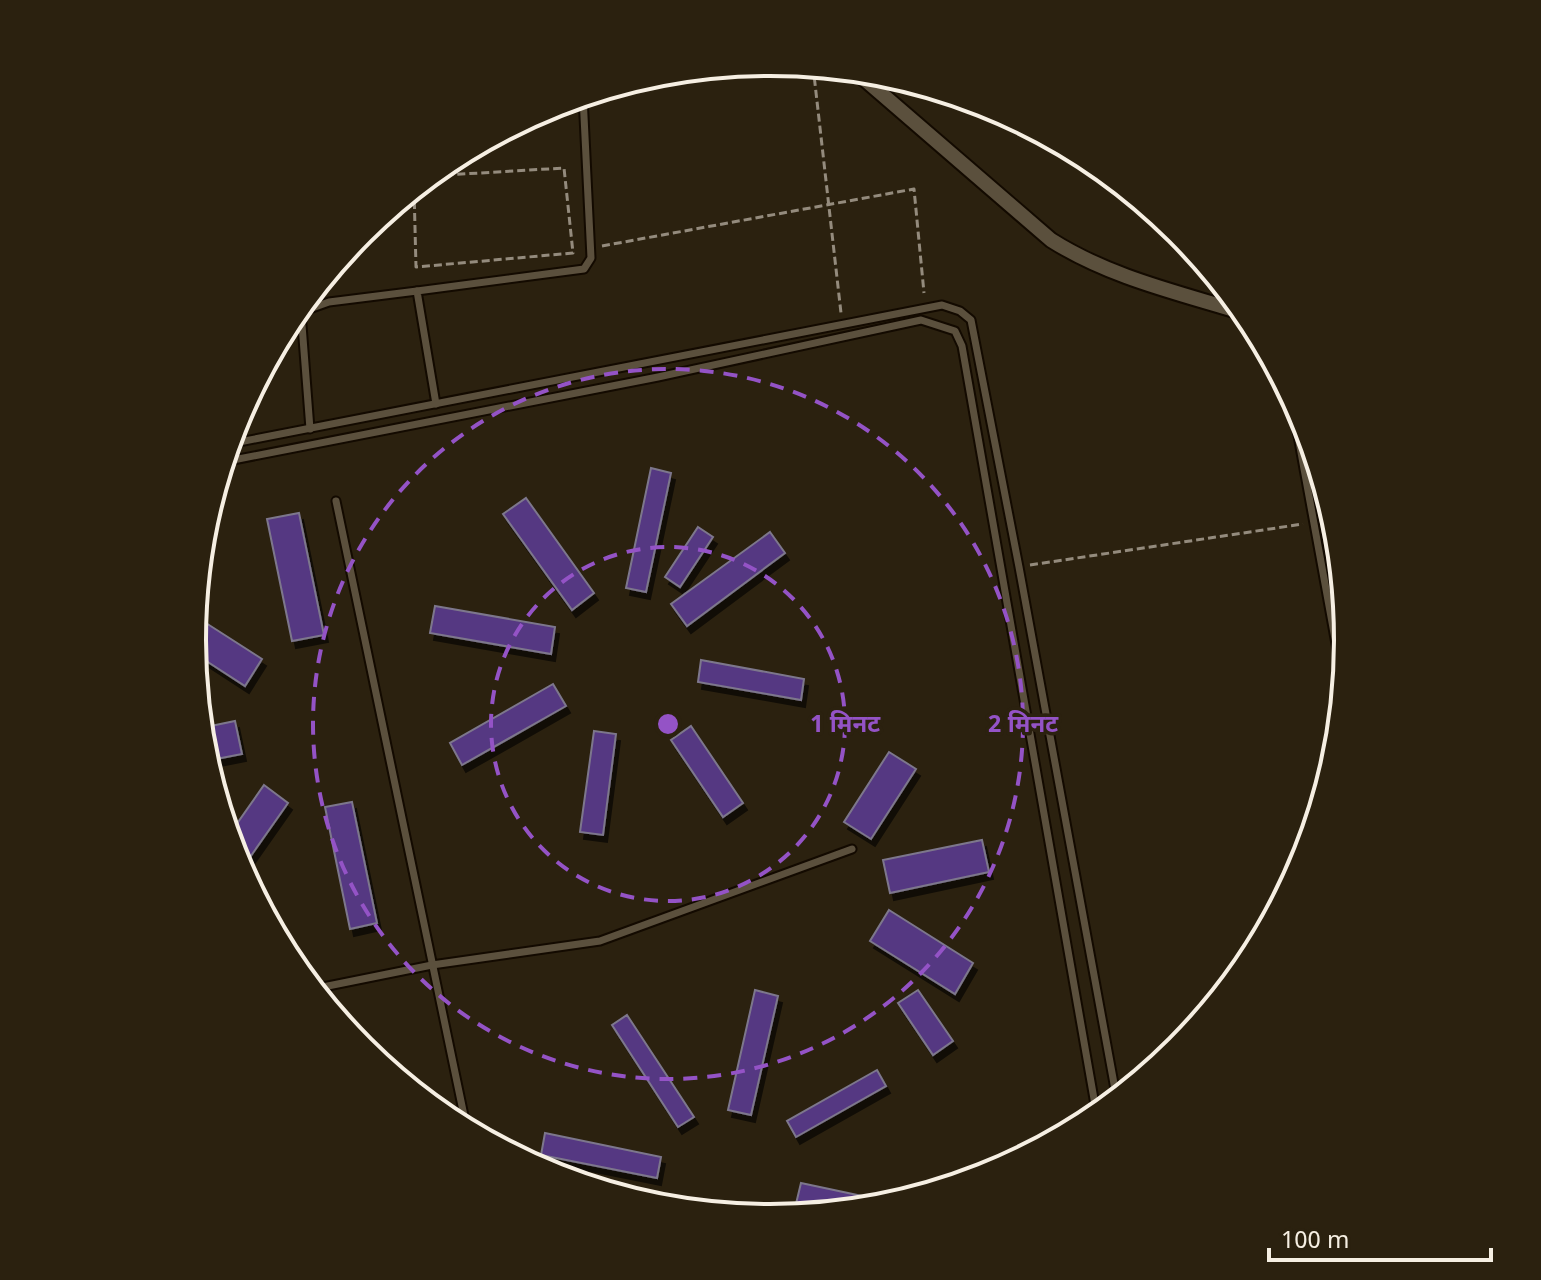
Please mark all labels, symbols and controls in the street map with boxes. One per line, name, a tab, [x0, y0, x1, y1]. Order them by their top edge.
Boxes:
centre of rings	[654, 710, 682, 738]
text: 1 मिनट	[810, 710, 881, 742]
text: 2 मिनट	[988, 710, 1059, 742]
scale bar	[1269, 1212, 1491, 1262]
text: 100 m	[1281, 1226, 1349, 1258]

